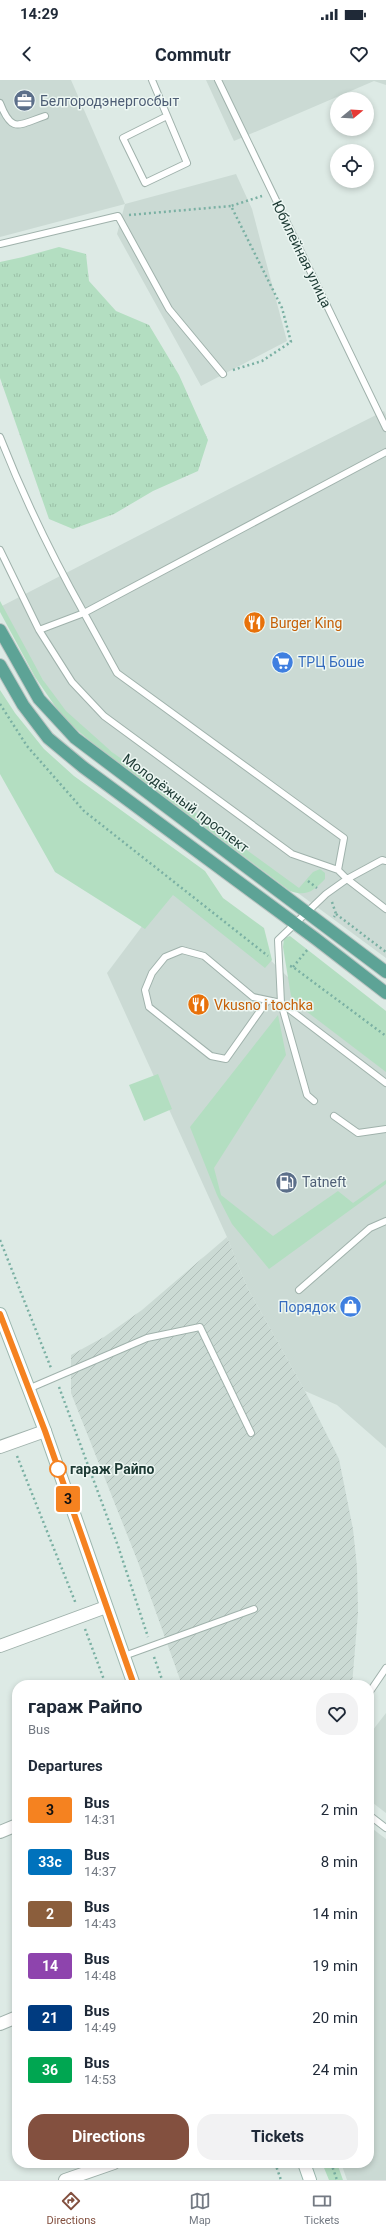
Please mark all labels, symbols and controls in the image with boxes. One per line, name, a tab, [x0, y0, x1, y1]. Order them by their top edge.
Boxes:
text: 14:29	[20, 5, 59, 23]
icon: back	[16, 43, 38, 65]
icon: heart	[348, 43, 370, 65]
text: Commutr	[155, 44, 231, 65]
office icon: Белгородэнергосбыт	[12, 88, 38, 114]
north arrow	[330, 92, 374, 136]
map controls	[330, 92, 374, 188]
place label: Белгородэнергосбыт	[40, 93, 179, 109]
button: locate	[330, 144, 374, 188]
street label: Юбилейная улица	[269, 198, 335, 310]
restaurant icon: Burger King	[241, 610, 267, 636]
place label: Burger King	[270, 615, 342, 631]
supermarket icon: ТРЦ Боше	[270, 649, 296, 675]
place label: ТРЦ Боше	[298, 654, 364, 670]
street label: Молодёжный проспект	[120, 750, 252, 856]
restaurant icon: Vkusno i tochka	[186, 992, 212, 1018]
place label: Vkusno i tochka	[214, 997, 313, 1013]
fuel station icon: Tatneft	[273, 1169, 299, 1195]
place label: Tatneft	[302, 1174, 347, 1190]
shop icon: Порядок	[338, 1294, 364, 1320]
place label: Порядок	[278, 1299, 336, 1315]
marker: гараж Райпо	[49, 1460, 67, 1478]
place label: гараж Райпо	[70, 1461, 155, 1477]
line badge: 3	[55, 1486, 81, 1512]
text: 3	[64, 1491, 72, 1507]
button: heart	[316, 1693, 358, 1735]
text: гараж Райпо	[28, 1695, 143, 1718]
text: Bus	[28, 1722, 50, 1737]
text: Departures	[28, 1757, 103, 1775]
text: Bus	[84, 1794, 110, 1812]
text: 2 min	[321, 1801, 358, 1819]
text: 3	[46, 1802, 54, 1818]
text: 14:31	[84, 1812, 116, 1827]
text: Bus	[84, 1846, 110, 1864]
text: 8 min	[321, 1853, 358, 1871]
text: 33с	[38, 1854, 62, 1870]
text: 14:37	[84, 1864, 116, 1879]
text: Bus	[84, 1898, 110, 1916]
text: 14 min	[312, 1905, 358, 1923]
text: 2	[46, 1906, 54, 1922]
text: 14:43	[84, 1916, 116, 1931]
text: Bus	[84, 1950, 110, 1968]
text: 19 min	[312, 1957, 358, 1975]
text: 14	[42, 1958, 58, 1974]
text: 14:48	[84, 1968, 116, 1983]
text: Bus	[84, 2002, 110, 2020]
text: 20 min	[312, 2009, 358, 2027]
text: 21	[42, 2010, 58, 2026]
text: 14:49	[84, 2020, 116, 2035]
text: Bus	[84, 2054, 110, 2072]
text: 24 min	[312, 2061, 358, 2079]
text: 36	[42, 2062, 58, 2078]
text: 14:53	[84, 2072, 116, 2087]
button: Directions	[28, 2114, 189, 2160]
button: Tickets	[197, 2114, 358, 2160]
tab: Directions	[47, 2190, 96, 2227]
tab: Map	[189, 2190, 211, 2227]
tab: Tickets	[304, 2190, 340, 2227]

